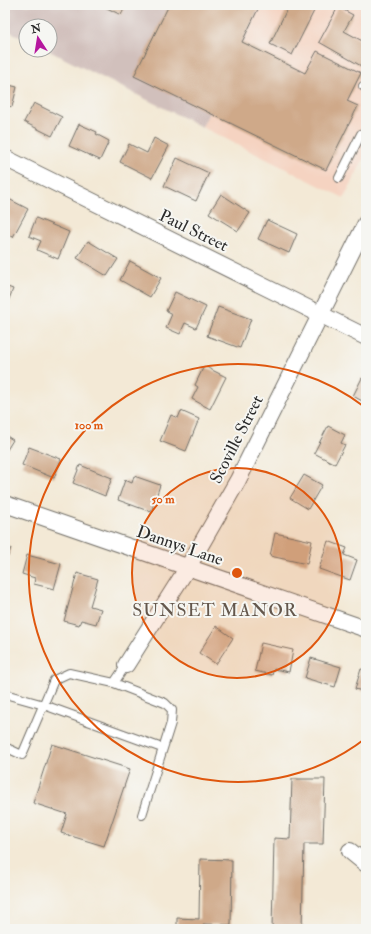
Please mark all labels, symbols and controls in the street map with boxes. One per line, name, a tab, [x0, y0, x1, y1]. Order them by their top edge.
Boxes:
north arrow	[18, 18, 58, 58]
text: N	[29, 21, 43, 36]
street label: Paul Street	[156, 205, 232, 256]
street label: Scoville Street	[205, 391, 268, 487]
text: 100 m	[75, 418, 104, 433]
text: 50 m	[151, 492, 175, 507]
street label: Dannys Lane	[133, 521, 226, 571]
centre of rings	[230, 566, 244, 580]
district label: SUNSET MANOR	[132, 599, 298, 622]

